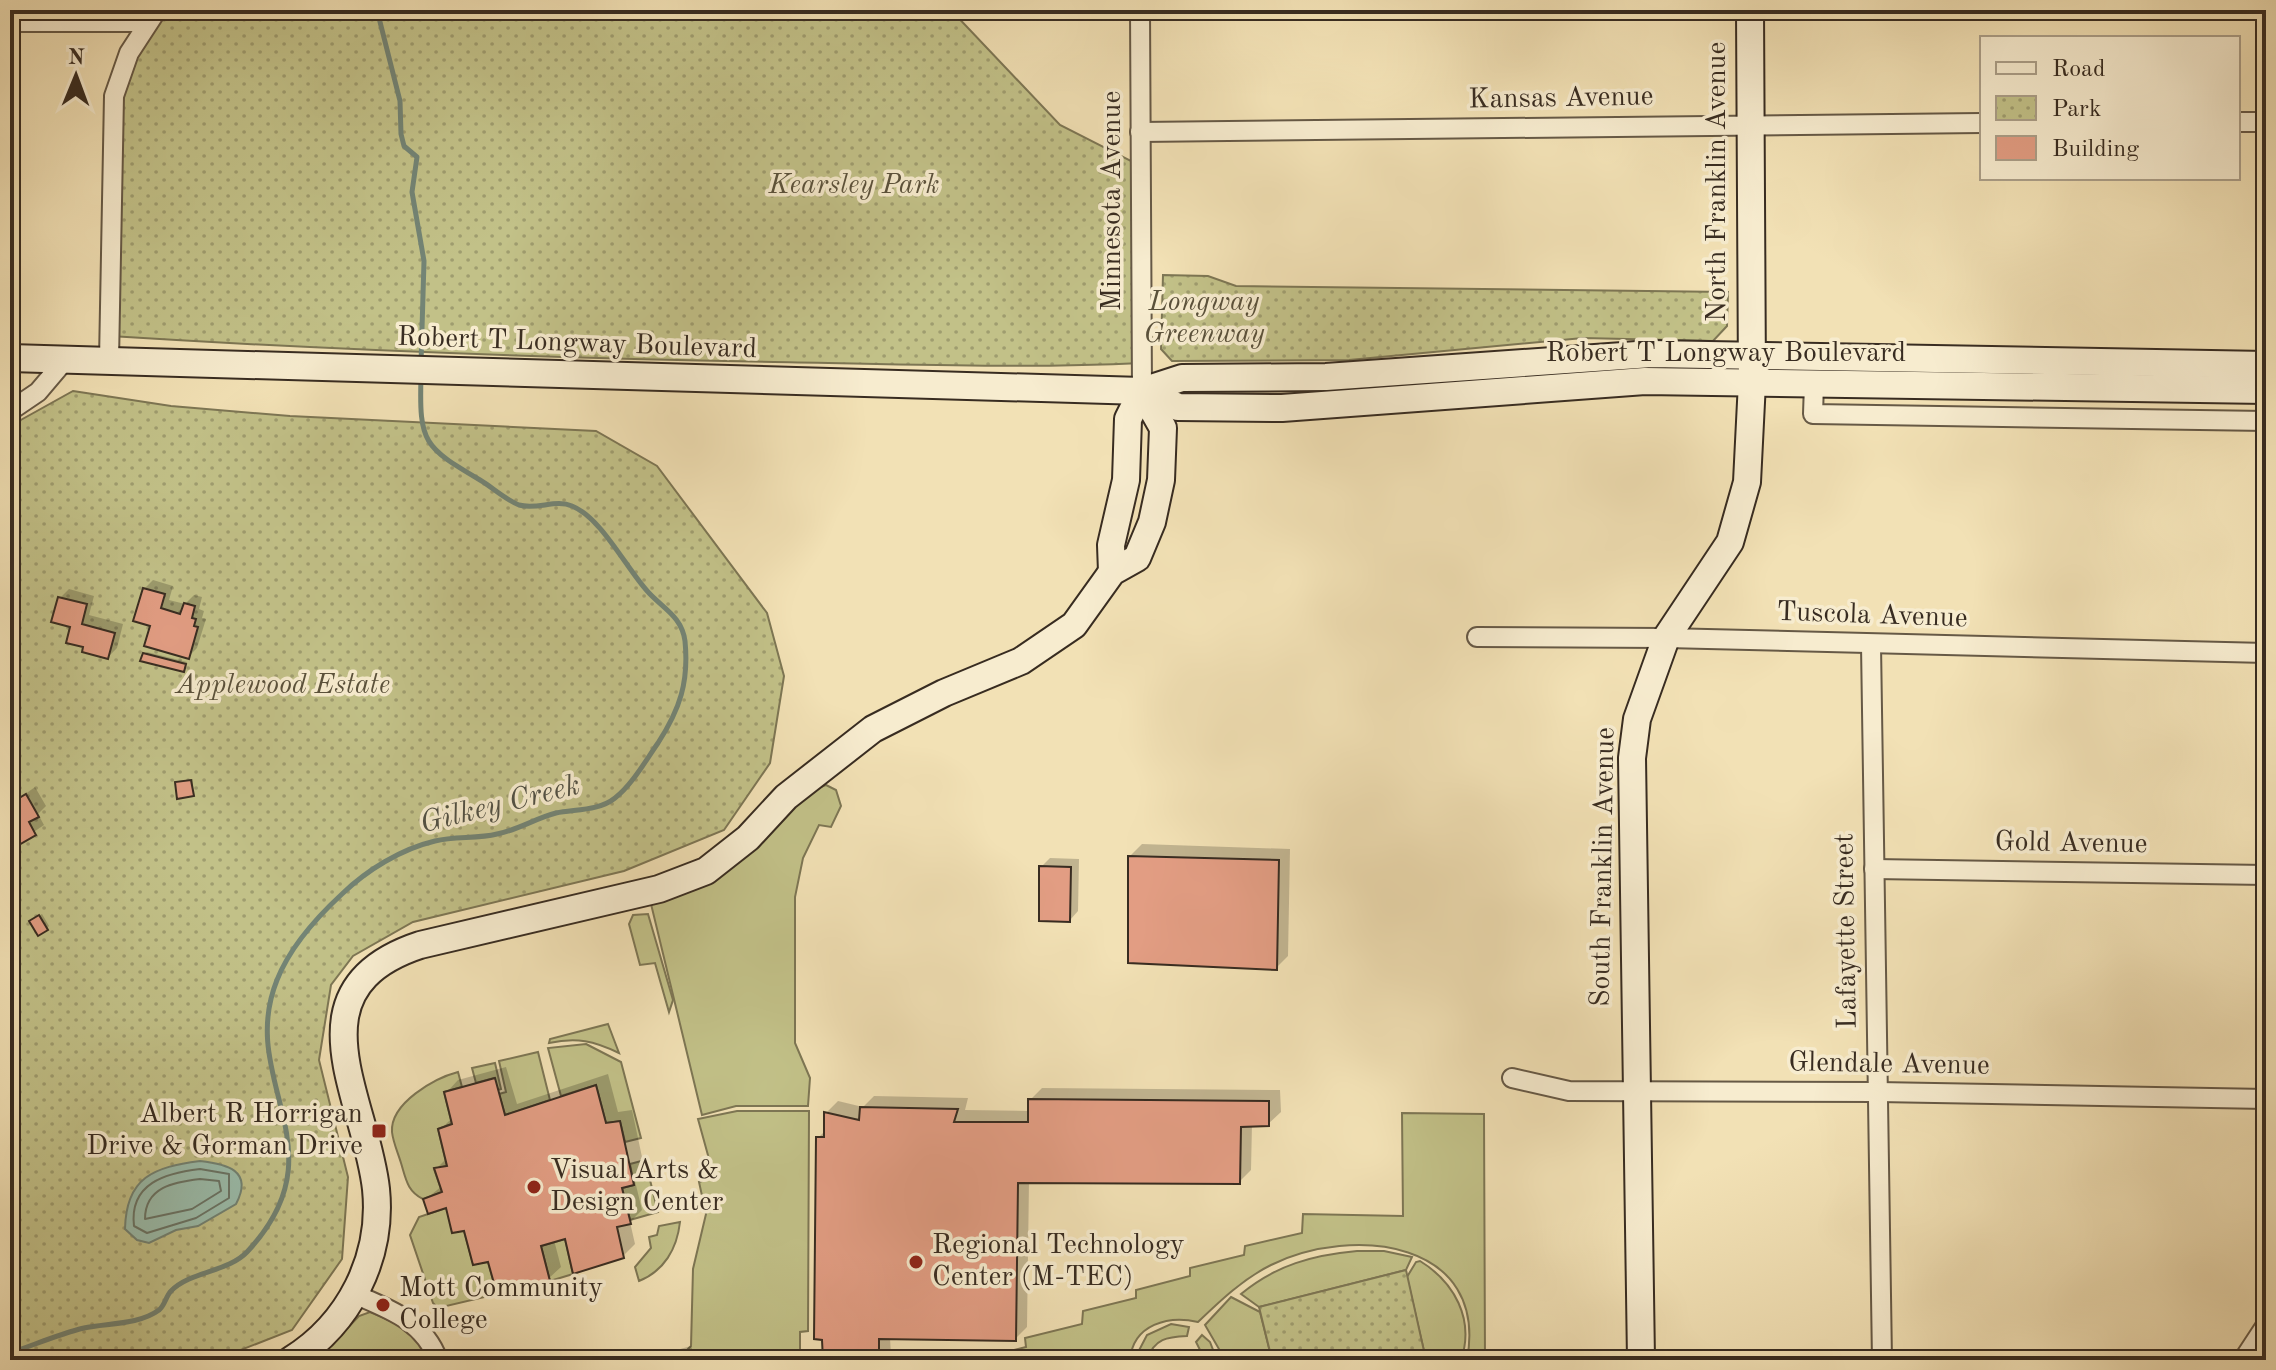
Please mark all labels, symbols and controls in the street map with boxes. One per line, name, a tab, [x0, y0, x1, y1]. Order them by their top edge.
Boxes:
north arrow	[36, 36, 116, 116]
legend	[1980, 36, 2240, 180]
street label: North Franklin Avenue	[1704, 42, 1732, 322]
text: N	[68, 47, 85, 69]
text: Road	[2052, 58, 2105, 82]
street label: Kansas Avenue	[1468, 83, 1654, 115]
street label: Minnesota Avenue	[1099, 91, 1127, 311]
text: Park	[2052, 98, 2101, 122]
text: Building	[2052, 138, 2139, 162]
park label: Kearsley Park	[767, 172, 940, 200]
park label: Longway Greenway	[1143, 289, 1265, 349]
street label: Robert T Longway Boulevard	[396, 324, 758, 364]
street label: Robert T Longway Boulevard	[1546, 340, 1906, 368]
street label: Tuscola Avenue	[1776, 599, 1968, 633]
park label: Applewood Estate	[174, 672, 390, 700]
street label: South Franklin Avenue	[1588, 727, 1620, 1007]
water label: Gilkey Creek	[417, 771, 583, 839]
street label: Gold Avenue	[1994, 829, 2148, 859]
street label: Lafayette Street	[1831, 833, 1863, 1029]
street label: Glendale Avenue	[1788, 1049, 1990, 1081]
place label: Albert R Horrigan Drive & Gorman Drive	[86, 1101, 363, 1161]
marker: Albert R Horrigan Drive & Gorman Drive	[370, 1122, 388, 1140]
place label: Visual Arts & Design Center	[550, 1157, 723, 1217]
marker: Visual Arts & Design Center	[525, 1178, 543, 1196]
place label: Regional Technology Center (M-TEC)	[932, 1232, 1185, 1292]
marker: Regional Technology Center (M-TEC)	[907, 1253, 925, 1271]
place label: Mott Community College	[399, 1275, 603, 1335]
marker: Mott Community College	[374, 1296, 392, 1314]

